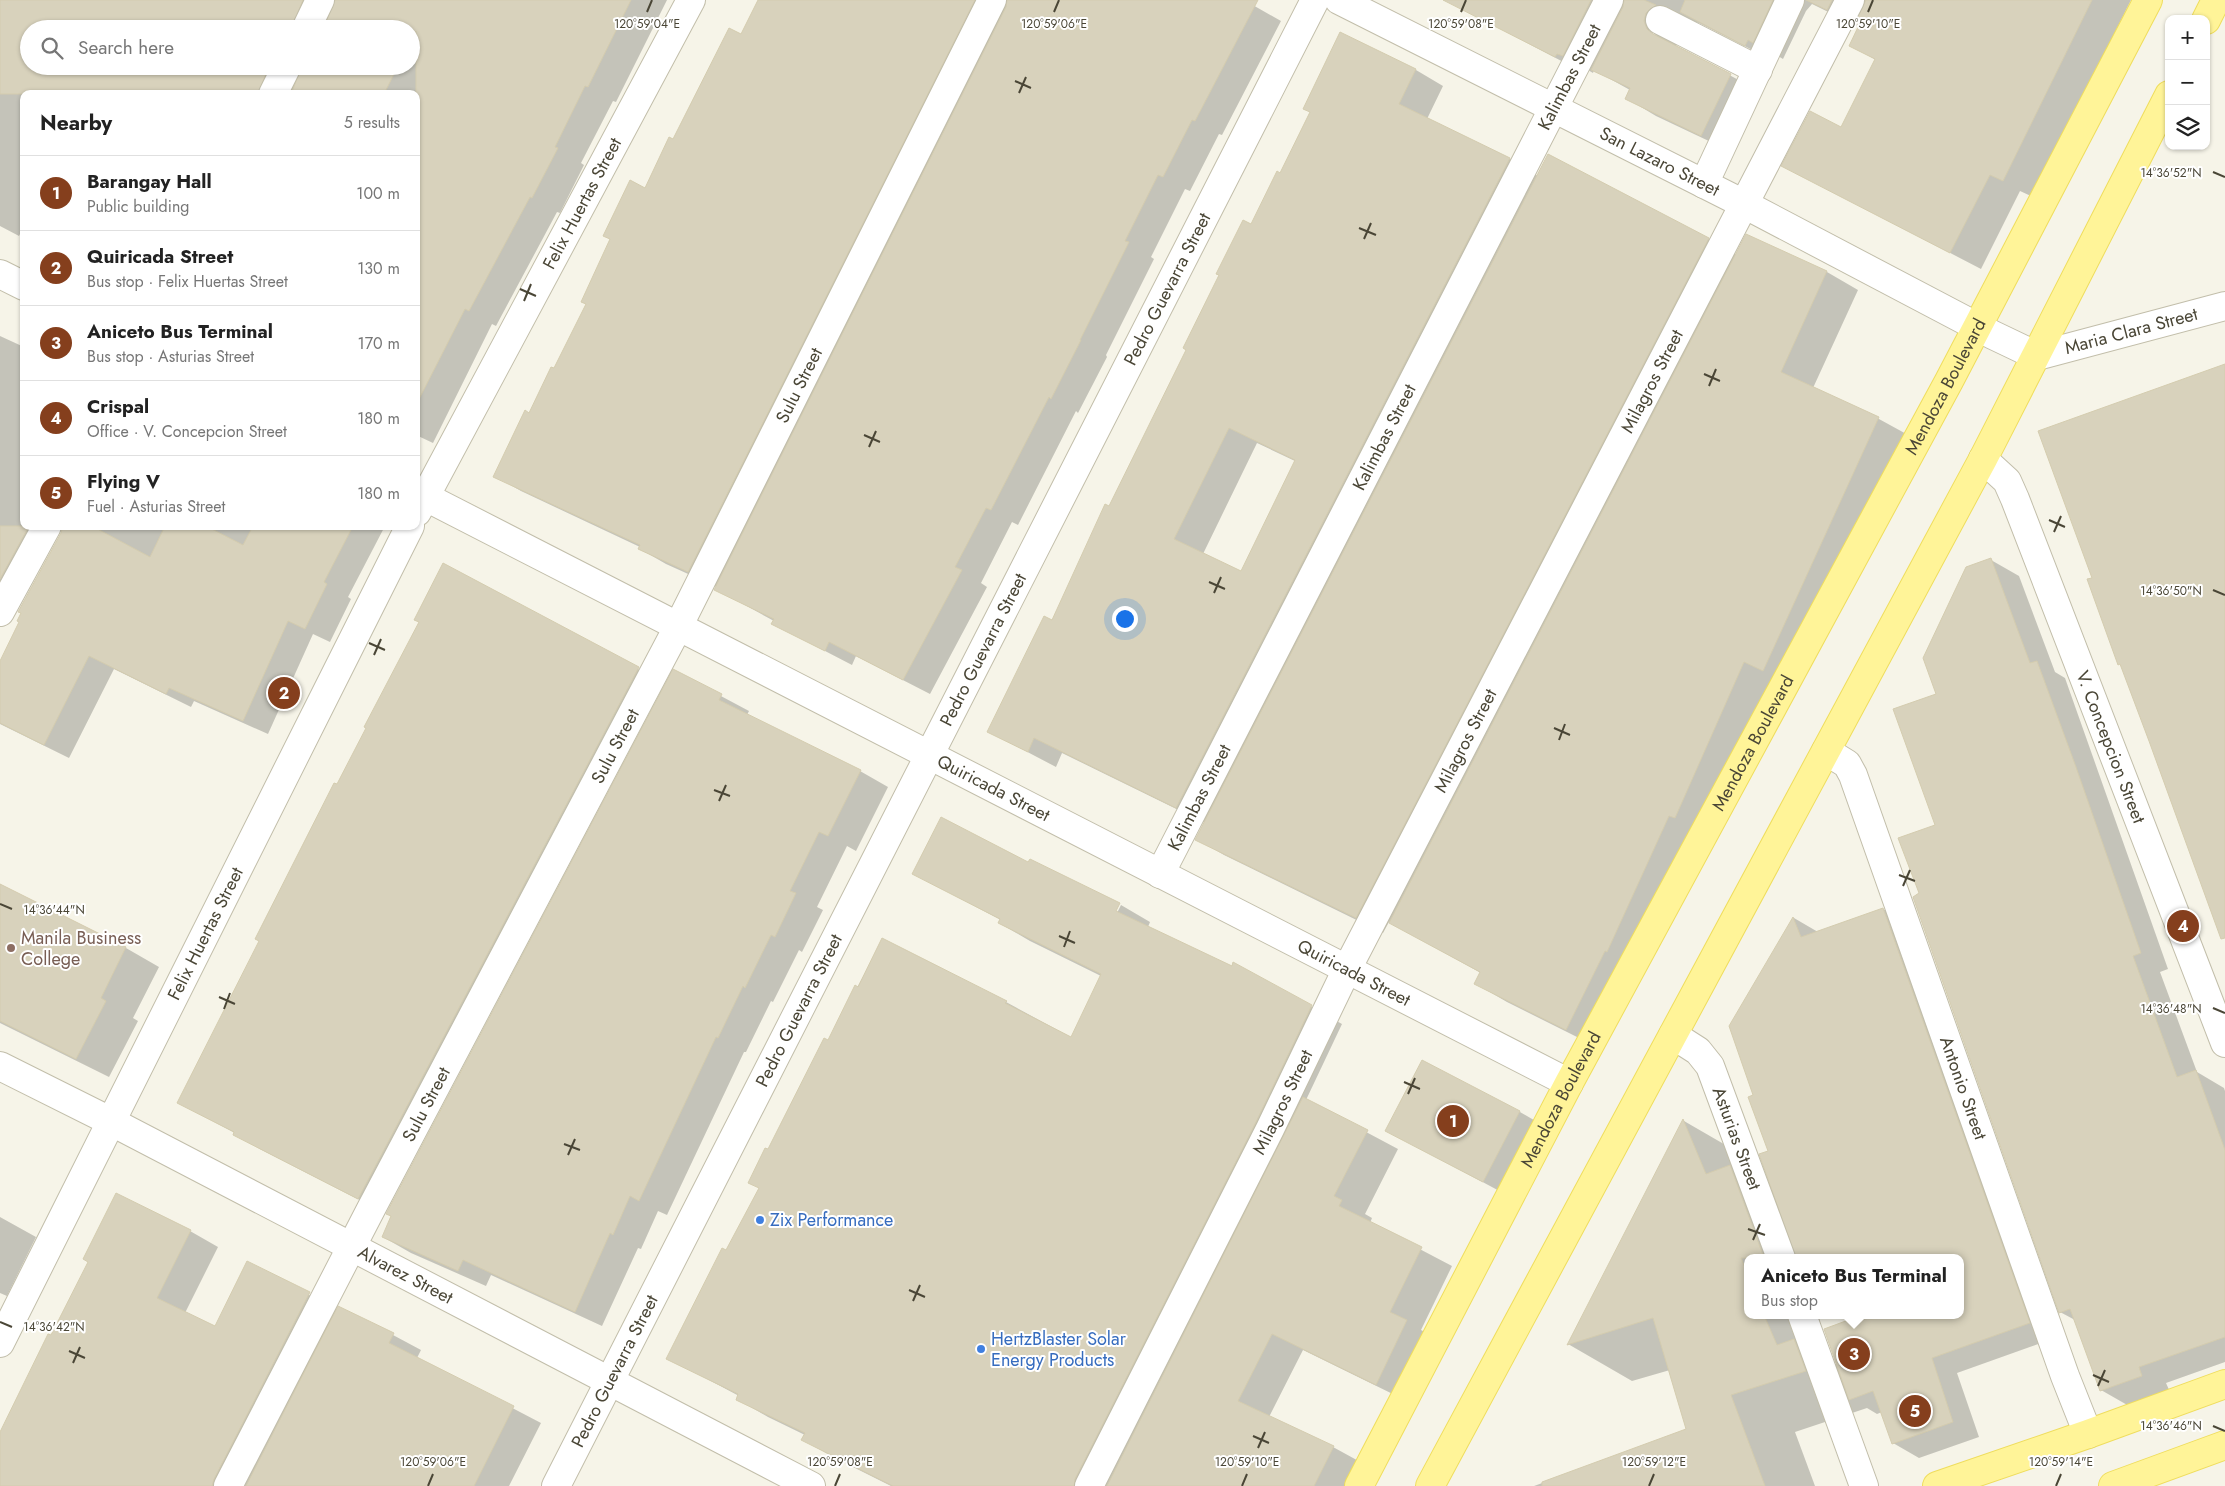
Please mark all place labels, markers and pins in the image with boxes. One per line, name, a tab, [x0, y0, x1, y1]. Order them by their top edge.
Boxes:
pin: 2	[268, 674, 300, 712]
pin: 4	[2167, 907, 2199, 945]
place label: Manila Business College	[21, 925, 141, 972]
marker: Manila Business College	[5, 942, 17, 954]
pin: 1	[1437, 1102, 1469, 1140]
place label: Zix Performance	[770, 1207, 893, 1233]
marker: Zix Performance	[754, 1214, 766, 1226]
place label: HertzBlaster Solar Energy Products	[991, 1326, 1127, 1373]
pin: 3	[1838, 1335, 1870, 1373]
marker: HertzBlaster Solar Energy Products	[975, 1343, 987, 1355]
pin: 5	[1899, 1392, 1931, 1430]

